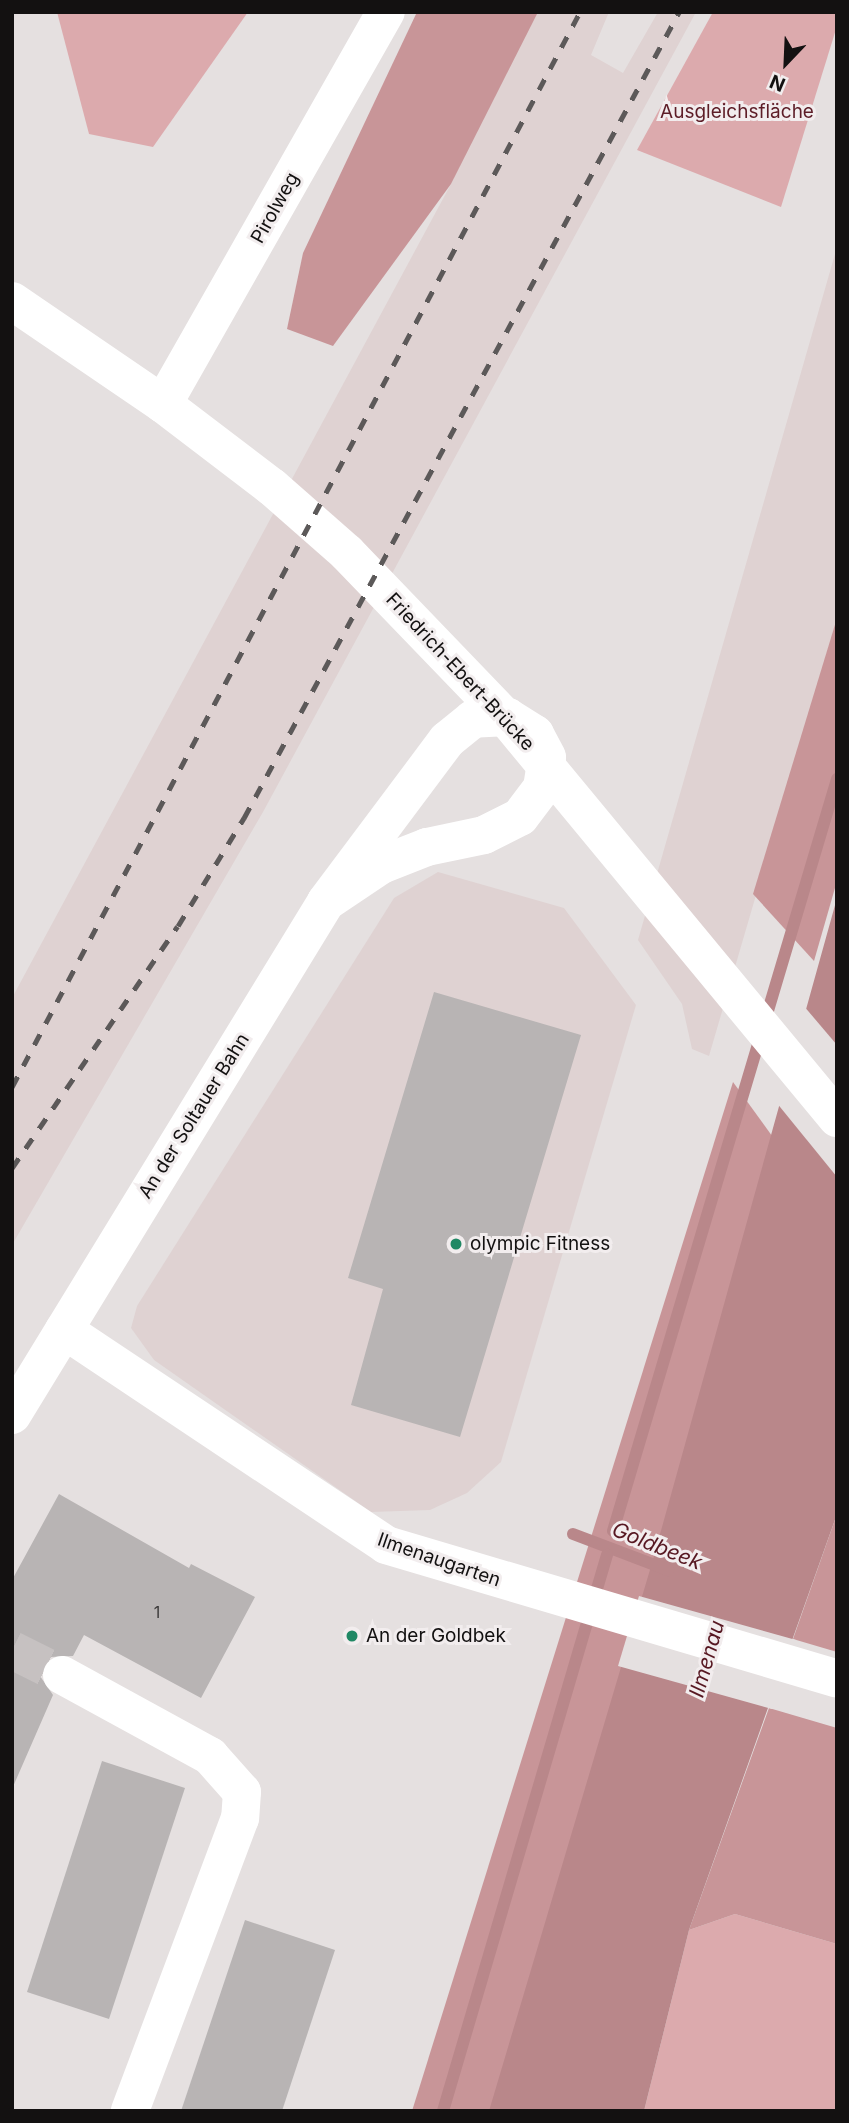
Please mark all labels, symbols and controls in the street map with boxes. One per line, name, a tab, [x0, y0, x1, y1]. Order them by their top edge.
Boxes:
north arrow	[751, 28, 821, 98]
text: N	[766, 69, 789, 96]
park label: Ausgleichsfläche	[660, 101, 814, 123]
street label: Pirolweg	[246, 169, 304, 247]
street label: Friedrich-Ebert-Brücke	[381, 588, 539, 756]
street label: An der Soltauer Bahn	[134, 1029, 254, 1203]
place label: olympic Fitness	[470, 1233, 610, 1255]
marker: olympic Fitness	[448, 1236, 464, 1252]
water label: Goldbeek	[608, 1517, 706, 1575]
street label: Ilmenaugarten	[374, 1528, 504, 1592]
house number: 1	[154, 1602, 160, 1622]
water label: Ilmenau	[684, 1618, 730, 1700]
place label: An der Goldbek	[366, 1625, 506, 1647]
marker: An der Goldbek	[344, 1628, 360, 1644]

